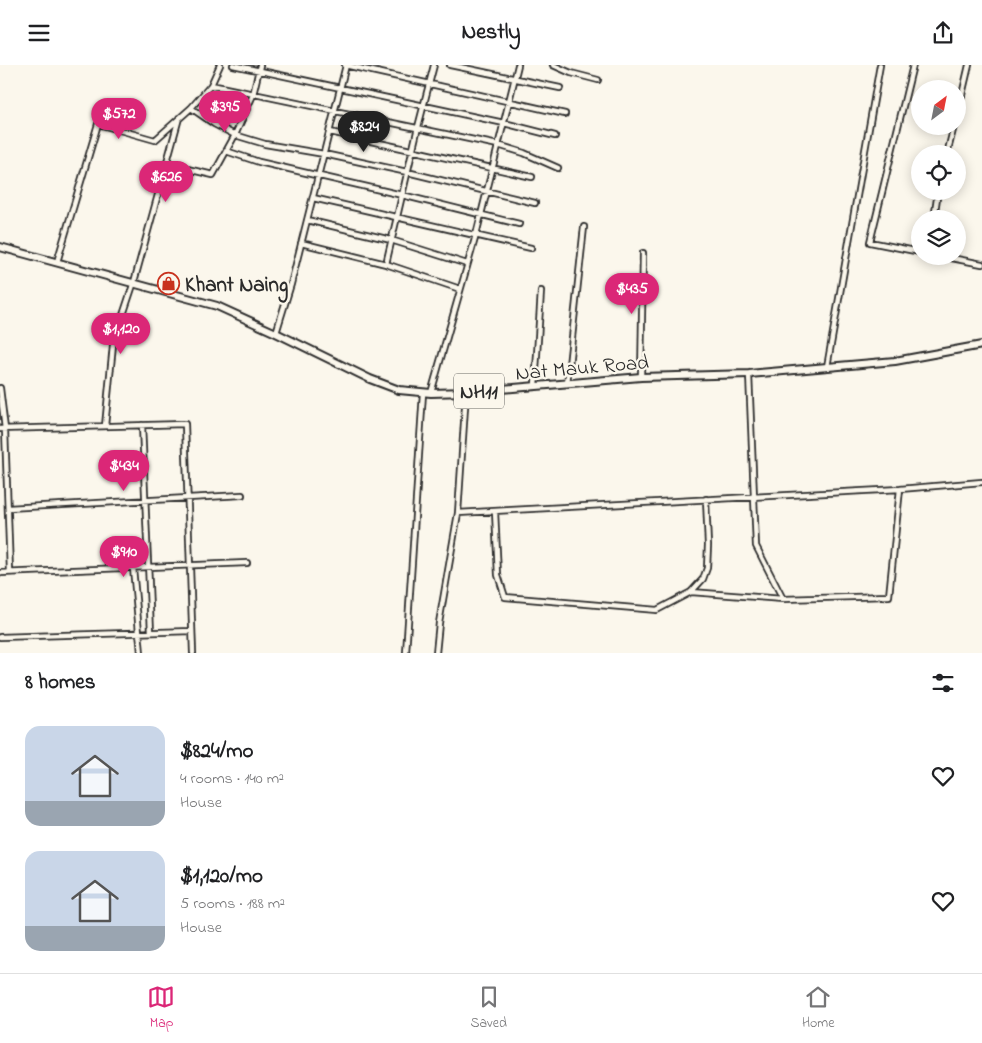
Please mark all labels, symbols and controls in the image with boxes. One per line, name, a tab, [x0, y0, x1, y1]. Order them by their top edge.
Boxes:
text: Nestly	[461, 17, 521, 49]
icon: menu	[25, 19, 53, 47]
icon: share	[929, 19, 957, 47]
north arrow	[911, 80, 966, 135]
map controls	[911, 80, 966, 265]
pin: $395	[195, 91, 255, 133]
text: $395	[210, 95, 240, 119]
pin: $572	[89, 97, 149, 140]
text: $572	[102, 102, 136, 126]
pin: $824	[334, 111, 394, 153]
text: $824	[349, 115, 379, 139]
button: locate	[911, 145, 966, 200]
pin: $626	[136, 161, 196, 203]
text: $626	[150, 165, 182, 189]
button: layers	[911, 210, 966, 265]
place label: Khant Naing	[185, 271, 288, 303]
shop icon: Khant Naing	[157, 272, 181, 296]
pin: $435	[602, 273, 662, 315]
text: $435	[616, 277, 648, 301]
pin: $1,120	[80, 313, 162, 355]
text: $1,120	[102, 317, 140, 341]
street label: Nat Mauk Road	[514, 348, 650, 390]
road number: NH11	[454, 373, 504, 409]
pin: $434	[94, 449, 154, 492]
text: $434	[109, 454, 139, 478]
pin: $910	[94, 535, 154, 578]
text: $910	[111, 540, 137, 564]
text: 8 homes	[25, 668, 95, 698]
icon: filters	[929, 669, 957, 697]
text: $824/mo	[180, 737, 253, 767]
icon: home	[65, 746, 125, 806]
icon: heart	[929, 762, 957, 790]
text: 4 rooms · 140 m²	[180, 767, 284, 791]
text: House	[180, 791, 222, 815]
text: $1,120/mo	[180, 862, 263, 892]
icon: home	[65, 871, 125, 931]
icon: heart	[929, 887, 957, 915]
text: 5 rooms · 188 m²	[180, 892, 285, 916]
text: House	[180, 916, 222, 940]
tab: Map	[147, 983, 175, 1034]
tab: Saved	[470, 983, 507, 1034]
tab: Home	[802, 983, 835, 1034]

